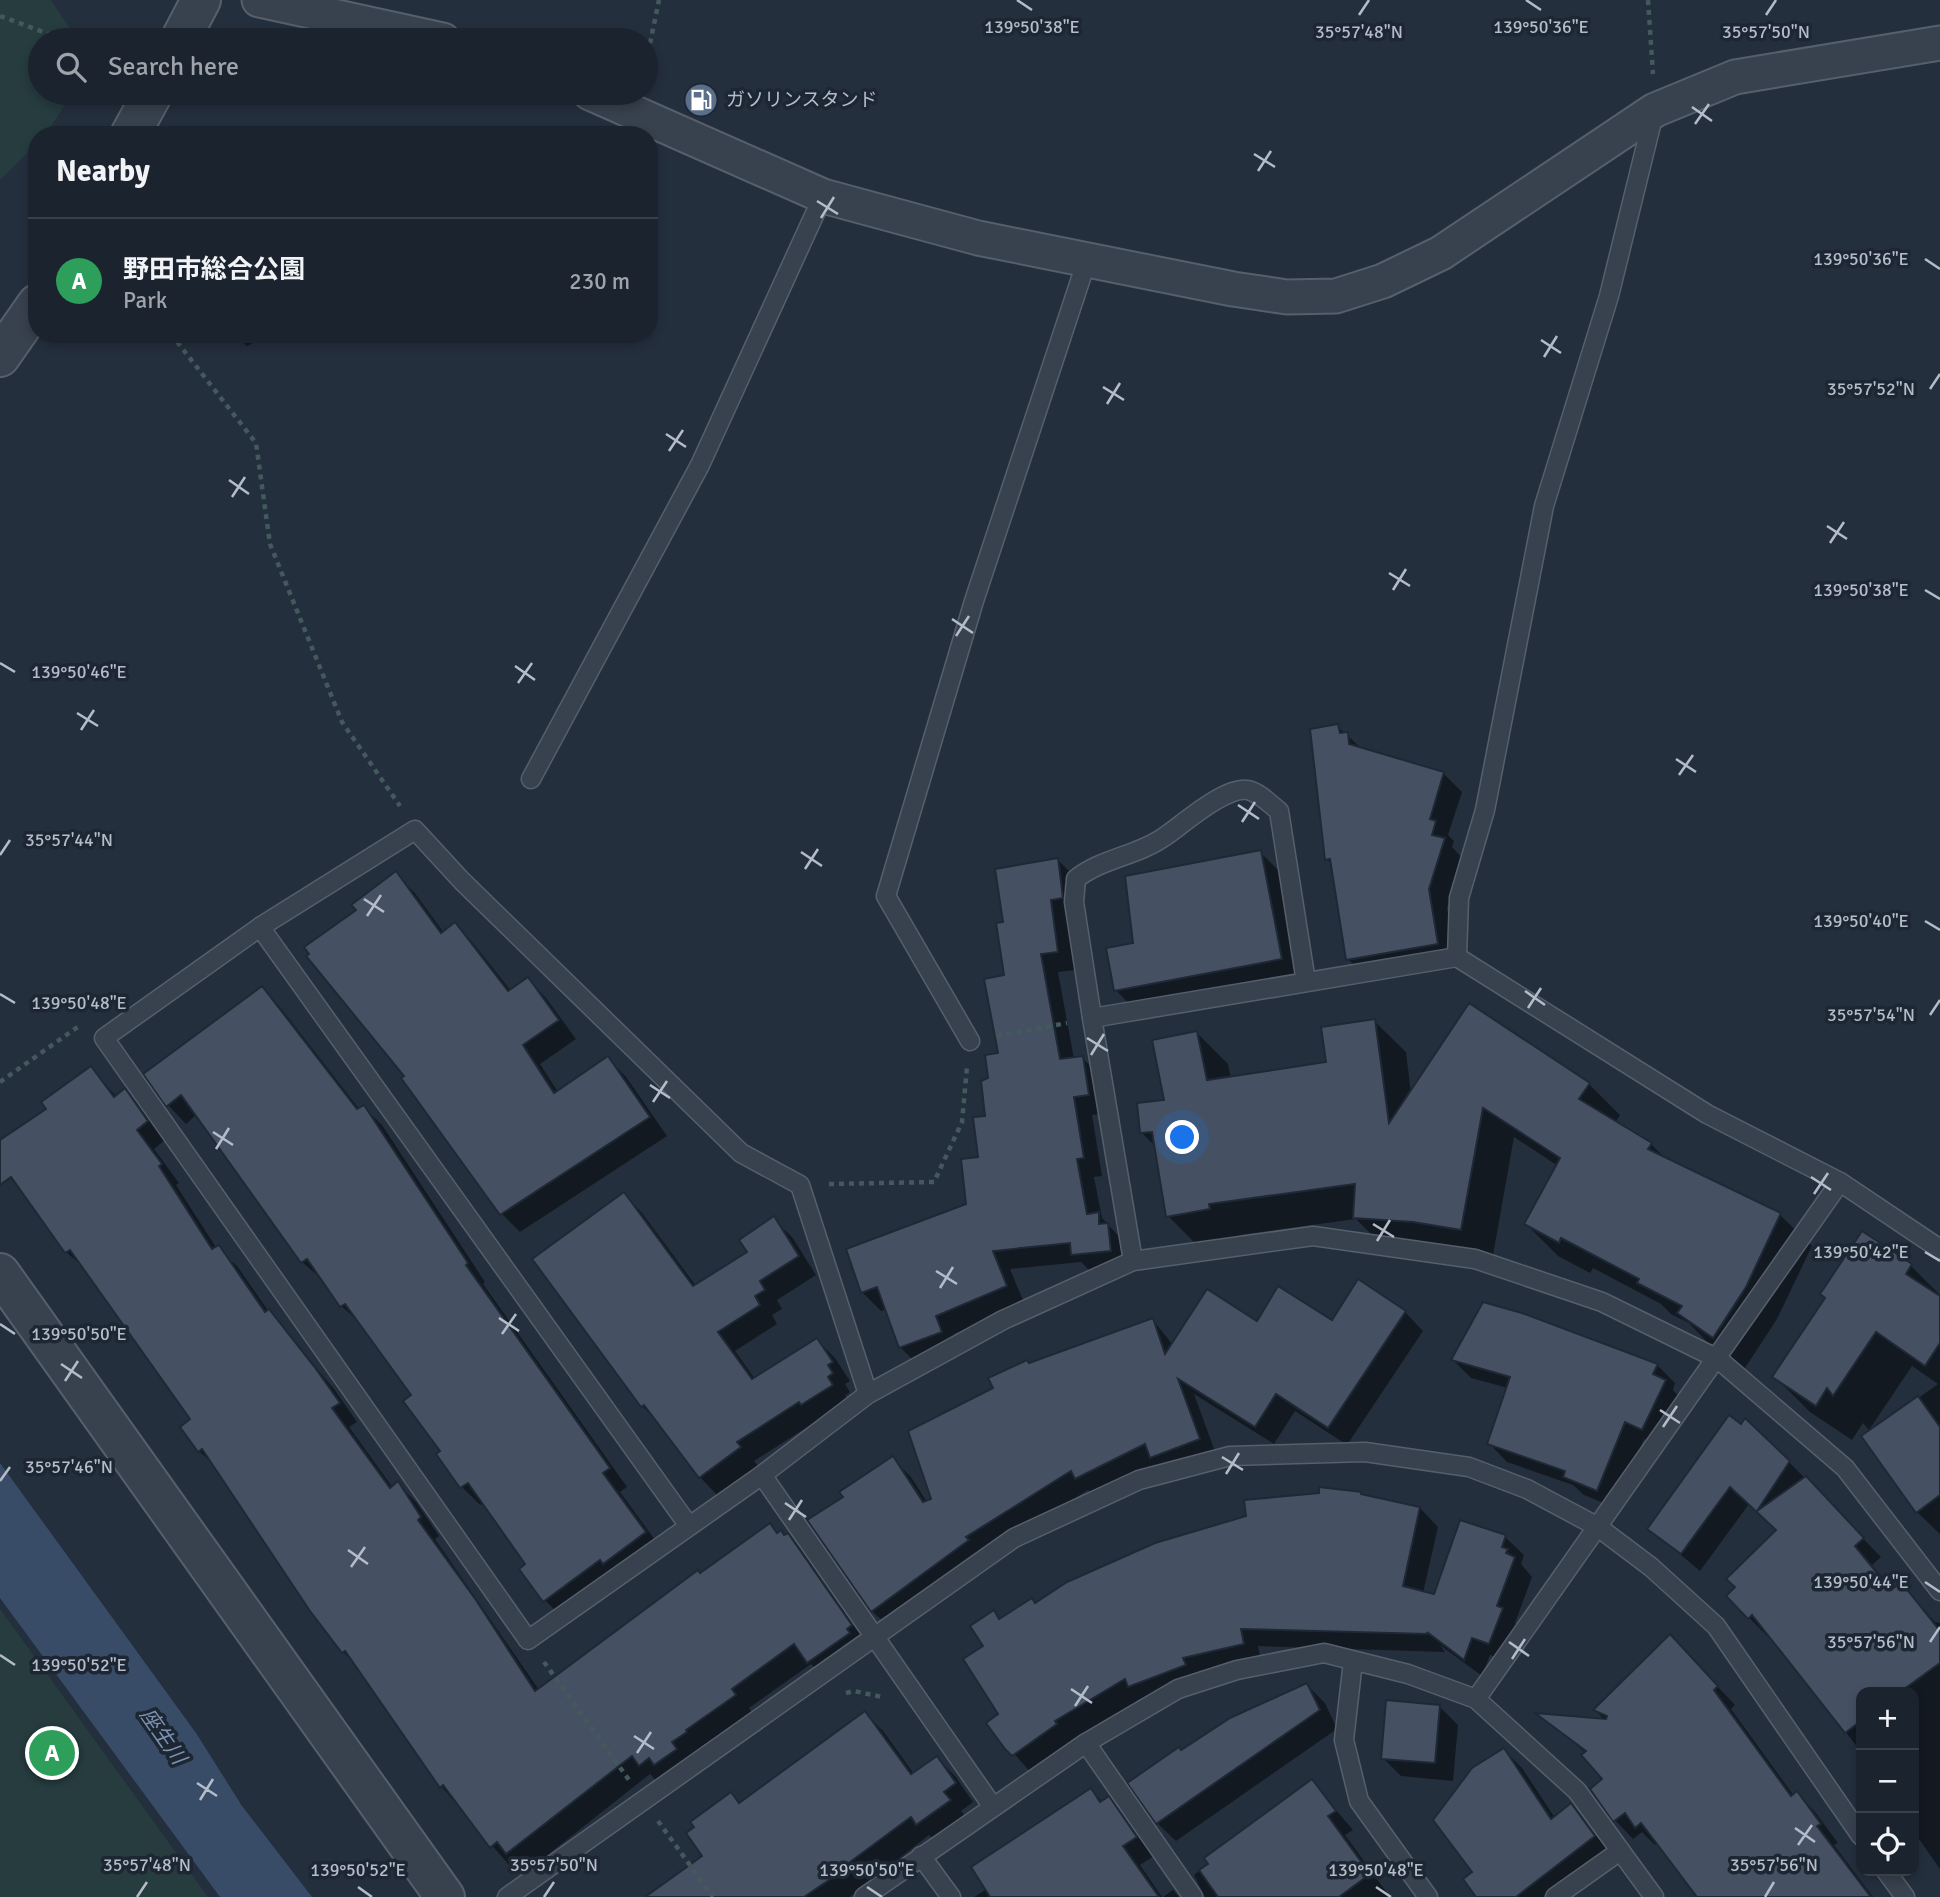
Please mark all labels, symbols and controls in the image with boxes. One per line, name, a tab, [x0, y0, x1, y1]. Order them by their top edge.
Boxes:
text: 139°50'38"E	[984, 16, 1080, 38]
text: 139°50'36"E	[1493, 16, 1589, 38]
text: 35°57'48"N	[1315, 21, 1403, 43]
text: 35°57'50"N	[1722, 21, 1810, 43]
search box	[28, 28, 658, 105]
icon: search	[52, 48, 90, 86]
text: Search here	[108, 51, 239, 83]
fuel station icon: ガソリンスタンド	[682, 81, 720, 119]
place label: ガソリンスタンド	[726, 88, 878, 112]
text: Nearby	[56, 153, 150, 190]
text: 139°50'36"E	[1813, 248, 1909, 270]
text: 野田市総合公園	[123, 254, 305, 286]
text: A	[72, 267, 86, 296]
text: 230 m	[569, 267, 630, 296]
text: Park	[123, 286, 167, 315]
text: 35°57'52"N	[1827, 378, 1915, 400]
text: 139°50'38"E	[1813, 579, 1909, 601]
text: 139°50'46"E	[31, 661, 127, 683]
text: 35°57'44"N	[25, 829, 113, 851]
text: 139°50'40"E	[1813, 910, 1909, 932]
text: 139°50'48"E	[31, 992, 127, 1014]
text: 35°57'54"N	[1827, 1004, 1915, 1026]
your location	[1165, 1120, 1199, 1154]
text: 139°50'42"E	[1813, 1241, 1909, 1263]
text: 139°50'50"E	[31, 1323, 127, 1345]
text: 35°57'46"N	[25, 1456, 113, 1478]
text: 139°50'44"E	[1813, 1571, 1909, 1593]
text: 35°57'56"N	[1827, 1631, 1915, 1653]
text: 139°50'52"E	[31, 1654, 127, 1676]
map controls	[1856, 1687, 1919, 1876]
button: +	[1856, 1687, 1919, 1750]
water label: 座生川	[134, 1703, 193, 1771]
pin: A	[29, 1727, 75, 1779]
button: −	[1856, 1750, 1919, 1813]
button: locate	[1856, 1813, 1919, 1876]
text: 35°57'48"N	[103, 1854, 191, 1876]
text: 35°57'50"N	[510, 1854, 598, 1876]
text: 35°57'56"N	[1730, 1854, 1818, 1876]
text: 139°50'52"E	[310, 1859, 406, 1881]
text: 139°50'50"E	[819, 1859, 915, 1881]
text: 139°50'48"E	[1328, 1859, 1424, 1881]

